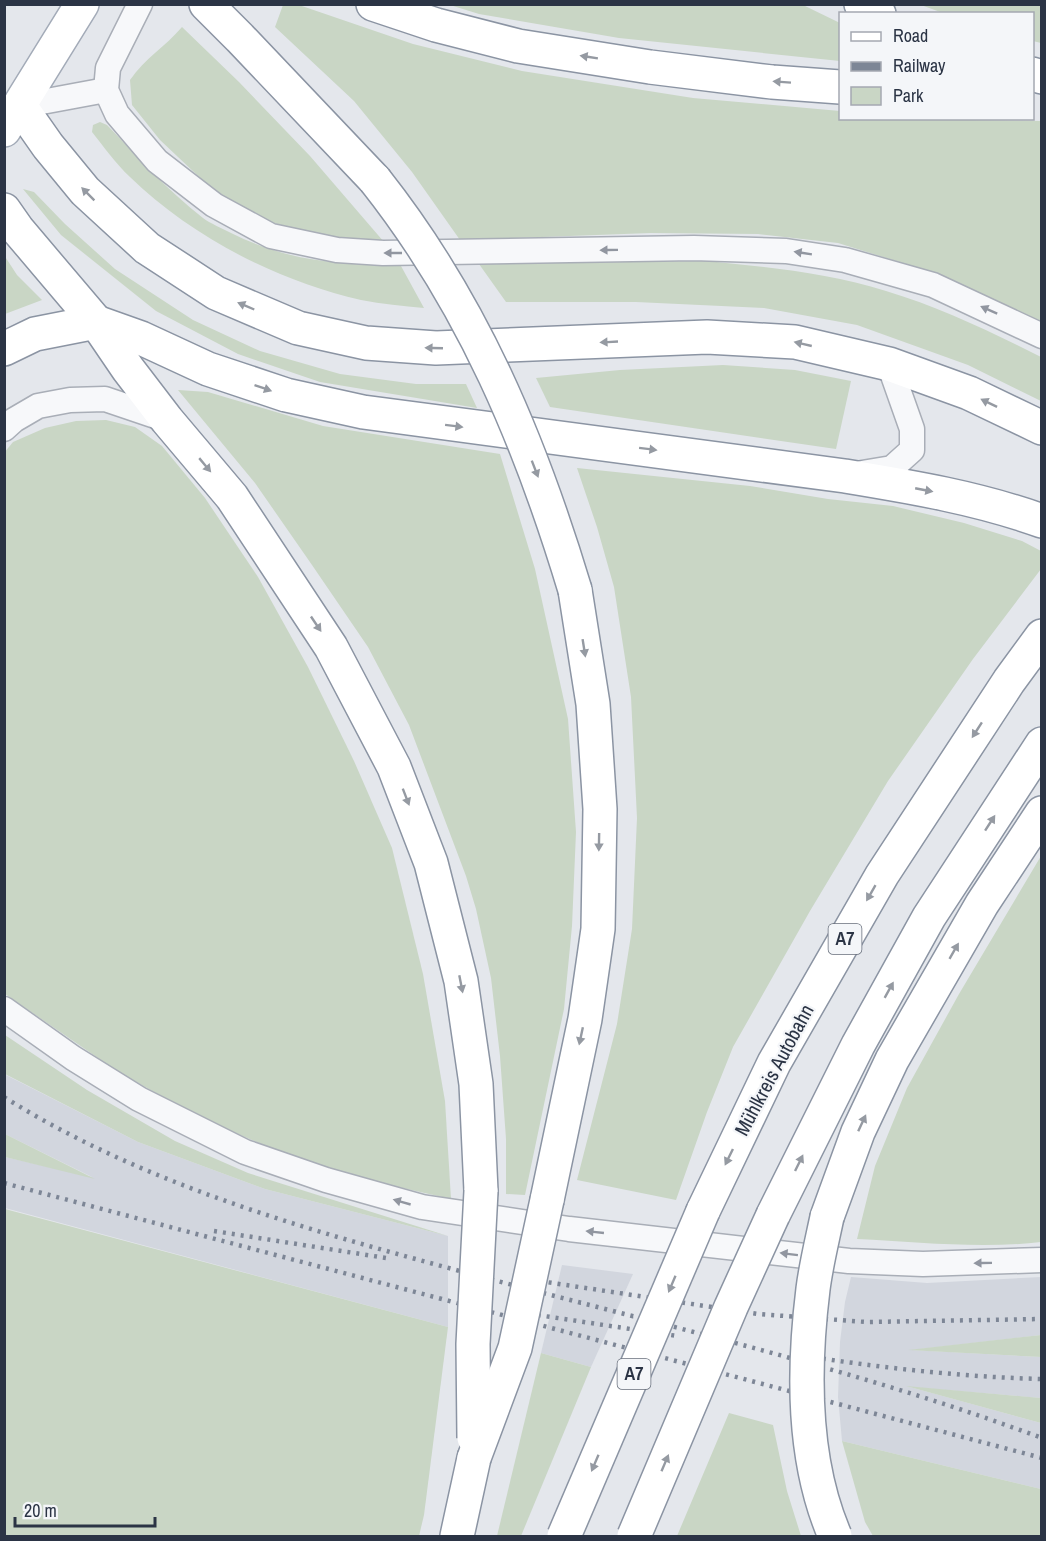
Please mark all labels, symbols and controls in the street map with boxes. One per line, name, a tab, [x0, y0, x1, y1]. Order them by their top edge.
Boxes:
legend	[839, 12, 1034, 120]
text: Road	[893, 23, 928, 48]
one-way arrow	[579, 52, 598, 61]
text: Railway	[893, 53, 946, 78]
one-way arrow	[773, 78, 792, 87]
text: Park	[893, 83, 924, 108]
one-way arrow	[82, 187, 96, 201]
one-way arrow	[599, 245, 618, 255]
one-way arrow	[383, 248, 402, 258]
one-way arrow	[794, 249, 813, 258]
one-way arrow	[236, 301, 254, 311]
one-way arrow	[980, 306, 997, 315]
one-way arrow	[599, 337, 618, 346]
one-way arrow	[794, 339, 813, 349]
one-way arrow	[425, 343, 444, 352]
one-way arrow	[254, 383, 272, 393]
one-way arrow	[980, 398, 997, 407]
one-way arrow	[445, 421, 464, 430]
one-way arrow	[638, 445, 657, 454]
one-way arrow	[198, 457, 211, 473]
one-way arrow	[530, 460, 540, 478]
one-way arrow	[915, 486, 934, 495]
one-way arrow	[310, 616, 322, 632]
one-way arrow	[580, 639, 589, 658]
one-way arrow	[971, 721, 983, 737]
one-way arrow	[401, 788, 411, 806]
one-way arrow	[985, 815, 996, 831]
one-way arrow	[594, 833, 604, 852]
one-way arrow	[866, 885, 876, 902]
road number: A7	[828, 924, 862, 954]
one-way arrow	[949, 943, 959, 960]
one-way arrow	[457, 974, 466, 993]
one-way arrow	[884, 981, 894, 998]
street label: Mühlkreis Autobahn	[728, 999, 820, 1140]
one-way arrow	[576, 1027, 585, 1046]
one-way arrow	[857, 1115, 867, 1132]
one-way arrow	[724, 1149, 733, 1166]
one-way arrow	[794, 1154, 804, 1171]
one-way arrow	[393, 1196, 412, 1206]
one-way arrow	[585, 1227, 604, 1237]
one-way arrow	[779, 1249, 798, 1259]
one-way arrow	[974, 1258, 993, 1267]
one-way arrow	[667, 1275, 676, 1293]
road number: A7	[618, 1359, 650, 1389]
one-way arrow	[660, 1454, 670, 1472]
one-way arrow	[591, 1455, 600, 1472]
scale bar	[15, 1490, 154, 1528]
text: 20 m	[24, 1498, 57, 1523]

